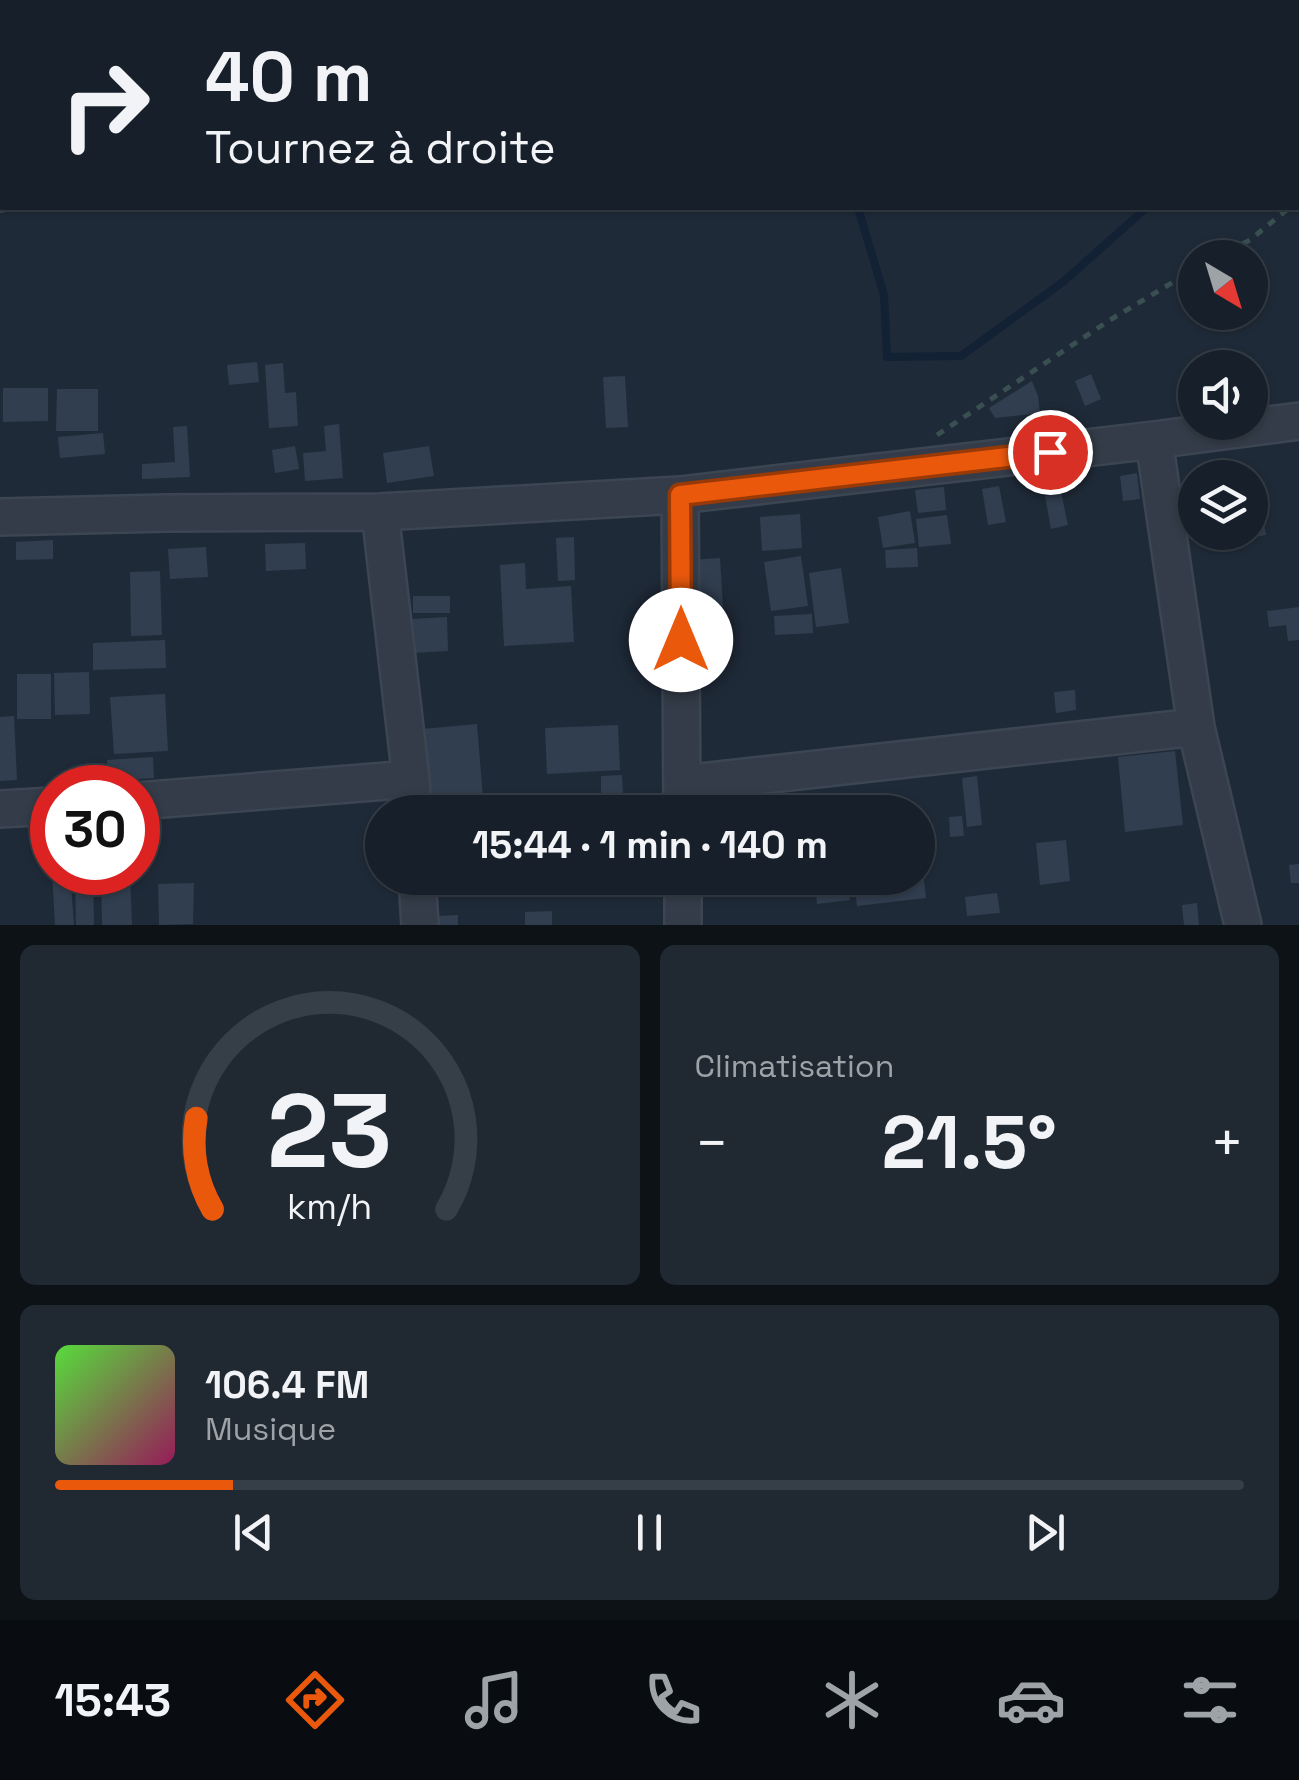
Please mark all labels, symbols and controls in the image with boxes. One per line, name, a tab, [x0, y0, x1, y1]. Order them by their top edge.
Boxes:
text: 40 m	[205, 32, 372, 121]
icon: right	[40, 40, 170, 170]
text: Tournez à droite	[205, 119, 556, 176]
north arrow	[1178, 240, 1268, 330]
map controls	[1178, 240, 1268, 550]
button: sound	[1178, 350, 1268, 440]
pin	[1008, 410, 1093, 495]
icon: arrive	[1023, 425, 1078, 480]
button: layers	[1178, 460, 1268, 550]
position arrow	[629, 588, 733, 692]
speed limit sign: 30	[30, 765, 160, 895]
text: 15:44 · 1 min · 140 m	[472, 821, 828, 869]
text: Climatisation	[695, 1046, 894, 1086]
text: 23	[267, 1065, 392, 1197]
text: 21.5°	[882, 1094, 1057, 1190]
text: −	[695, 1108, 729, 1178]
text: +	[1210, 1108, 1244, 1178]
text: km/h	[287, 1184, 372, 1229]
text: 106.4 FM	[205, 1361, 369, 1409]
text: Musique	[205, 1409, 336, 1449]
icon: previous	[226, 1505, 281, 1560]
icon: pause	[622, 1505, 677, 1560]
icon: next	[1018, 1505, 1073, 1560]
icon: directions	[280, 1665, 350, 1735]
icon: music	[459, 1665, 529, 1735]
icon: phone	[638, 1665, 708, 1735]
icon: climate	[817, 1665, 887, 1735]
icon: car	[996, 1665, 1066, 1735]
icon: filters	[1175, 1665, 1245, 1735]
text: 15:43	[54, 1672, 171, 1729]

